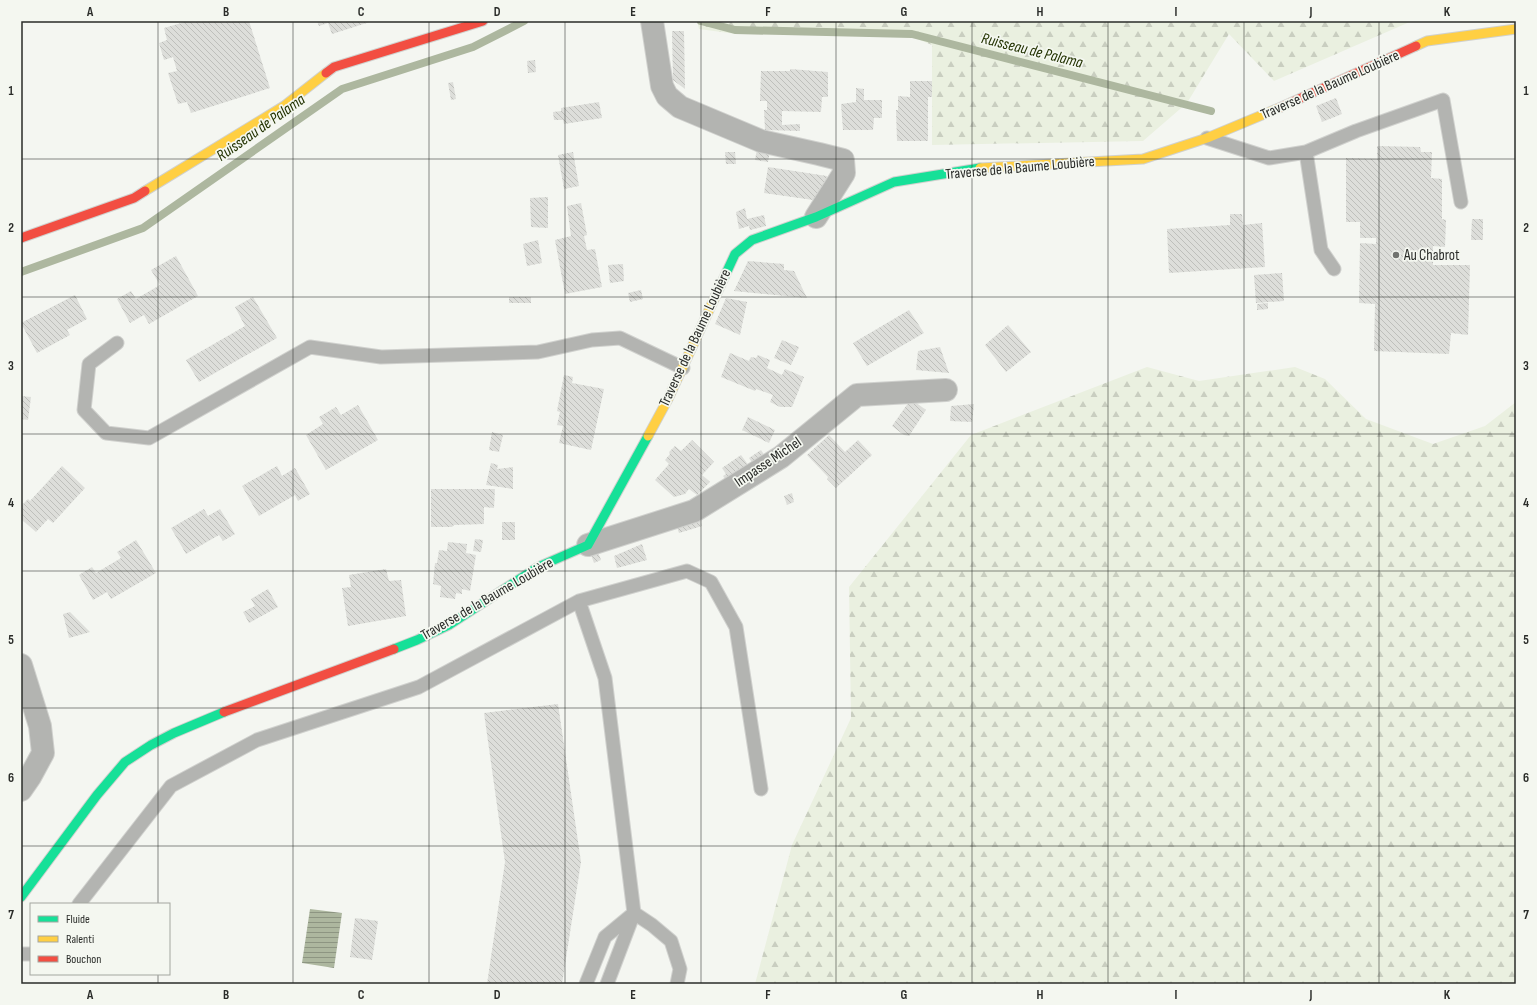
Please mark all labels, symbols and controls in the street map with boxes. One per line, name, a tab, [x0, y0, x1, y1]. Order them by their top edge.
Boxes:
text: A	[86, 4, 94, 20]
text: B	[223, 4, 229, 20]
text: C	[358, 4, 365, 20]
text: D	[494, 4, 501, 20]
text: E	[630, 4, 636, 20]
text: F	[765, 4, 771, 20]
text: G	[901, 4, 908, 20]
text: H	[1037, 4, 1044, 20]
text: I	[1175, 4, 1178, 20]
text: J	[1309, 4, 1313, 20]
text: K	[1444, 4, 1451, 20]
water label: Ruisseau de Palama	[979, 29, 1085, 73]
street label: Traverse de la Baume Loubière	[1258, 46, 1402, 124]
text: 1	[8, 83, 14, 99]
text: 1	[1523, 83, 1529, 99]
water label: Ruisseau de Palama	[213, 90, 309, 166]
street label: Traverse de la Baume Loubière	[945, 152, 1095, 184]
text: 2	[8, 220, 14, 236]
text: 2	[1523, 220, 1529, 236]
place label: Au Chabrot	[1403, 246, 1460, 265]
marker: Au Chabrot	[1391, 250, 1401, 260]
street label: Traverse de la Baume Loubière	[655, 266, 735, 410]
text: 3	[8, 358, 14, 374]
text: 3	[1523, 358, 1529, 374]
street label: Impasse Michel	[731, 433, 805, 491]
text: 4	[8, 495, 14, 511]
text: 4	[1523, 495, 1529, 511]
street label: Traverse de la Baume Loubière	[417, 553, 557, 645]
text: 5	[8, 632, 14, 648]
text: 5	[1523, 632, 1529, 648]
text: 6	[8, 770, 14, 786]
text: 6	[1523, 770, 1529, 786]
legend	[30, 903, 170, 975]
text: 7	[8, 907, 14, 923]
text: 7	[1523, 907, 1529, 923]
text: Fluide	[66, 912, 90, 927]
text: Ralenti	[66, 932, 94, 947]
text: Bouchon	[66, 952, 101, 967]
text: A	[86, 987, 94, 1003]
text: B	[223, 987, 229, 1003]
text: C	[358, 987, 365, 1003]
text: D	[494, 987, 501, 1003]
text: E	[630, 987, 636, 1003]
text: F	[765, 987, 771, 1003]
text: G	[901, 987, 908, 1003]
text: H	[1037, 987, 1044, 1003]
text: I	[1175, 987, 1178, 1003]
text: J	[1309, 987, 1313, 1003]
text: K	[1444, 987, 1451, 1003]

